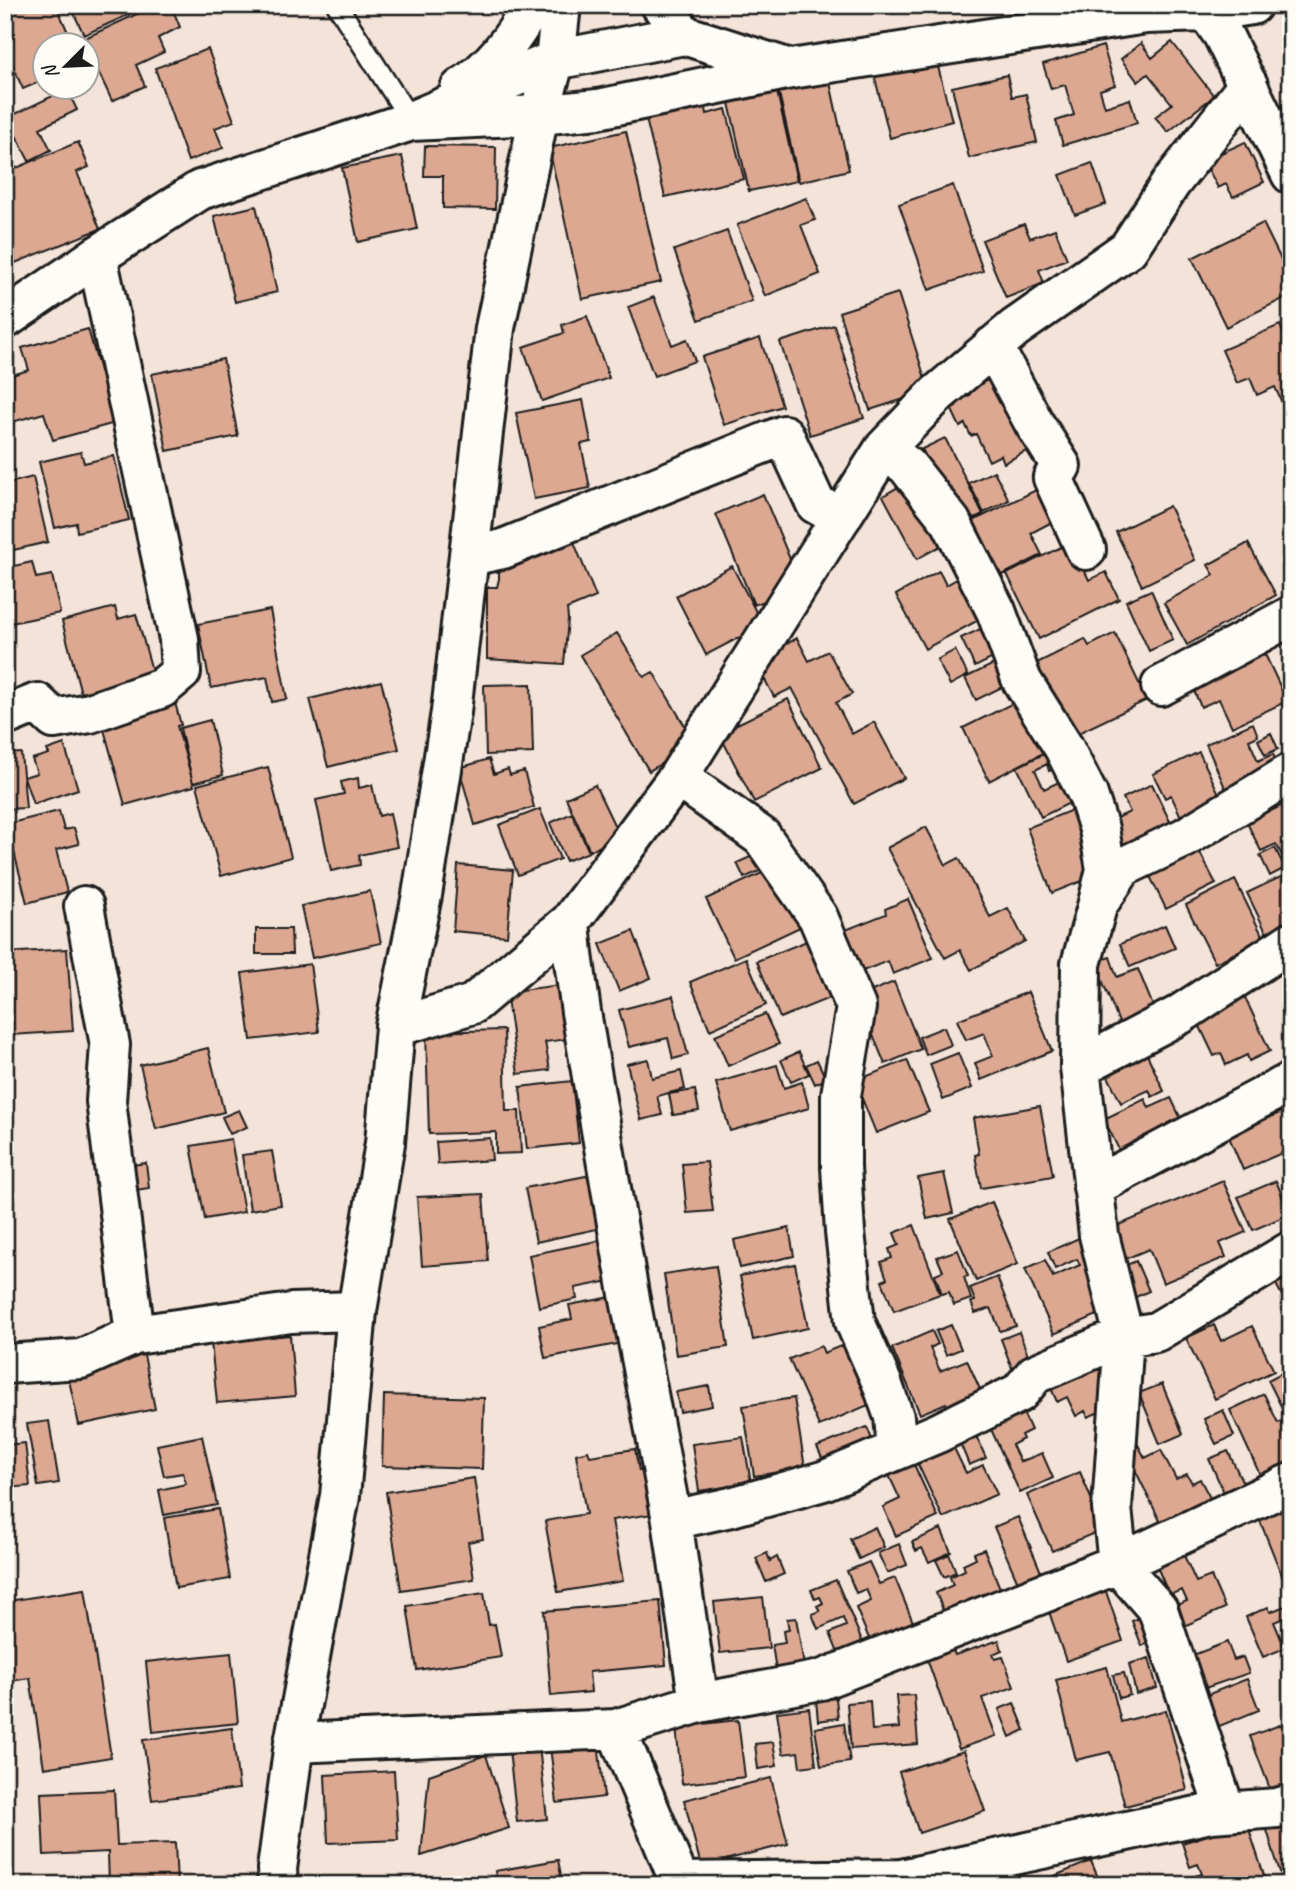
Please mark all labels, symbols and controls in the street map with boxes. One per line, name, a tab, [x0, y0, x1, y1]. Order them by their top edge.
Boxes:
north arrow	[32, 32, 102, 102]
text: N	[37, 59, 65, 83]

